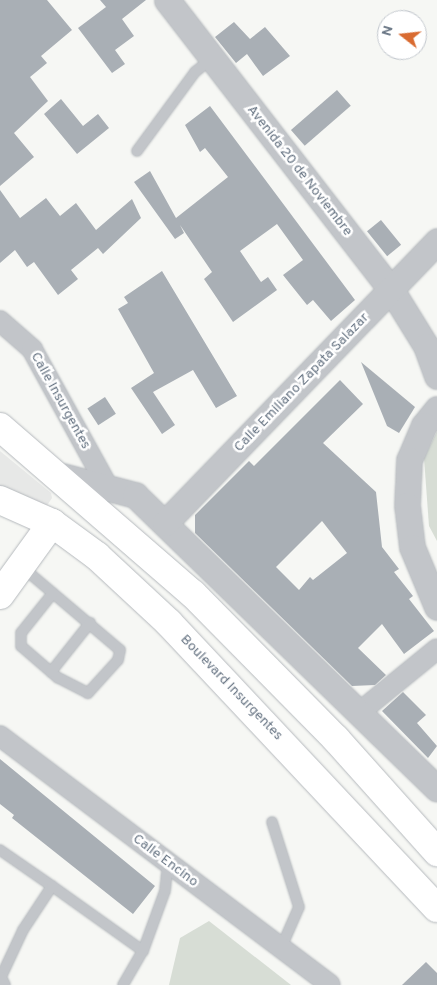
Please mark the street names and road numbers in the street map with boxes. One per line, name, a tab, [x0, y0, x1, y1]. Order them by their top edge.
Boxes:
street label: Avenida 20 de Noviembre	[243, 102, 355, 240]
street label: Calle Emiliano Zapata Salazar	[231, 310, 373, 456]
street label: Calle Insurgentes	[26, 350, 94, 452]
street label: Boulevard Insurgentes	[176, 632, 286, 744]
street label: Calle Encino	[129, 831, 201, 891]

